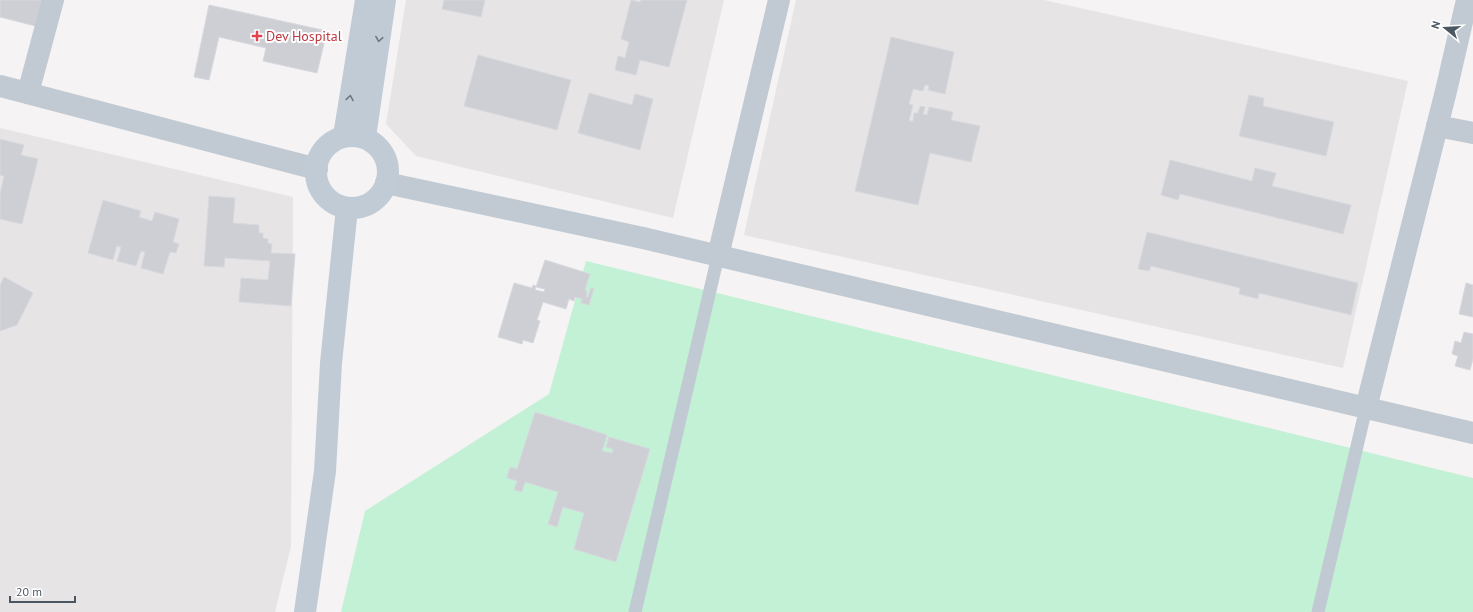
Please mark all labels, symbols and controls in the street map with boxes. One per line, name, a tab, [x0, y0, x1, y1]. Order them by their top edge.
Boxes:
north arrow	[1425, 8, 1465, 48]
text: N	[1428, 19, 1443, 31]
place label: Dev Hospital	[266, 27, 342, 45]
marker: Dev Hospital	[251, 30, 263, 42]
one-way arrow	[375, 35, 384, 42]
one-way arrow	[346, 95, 354, 101]
scale bar	[10, 578, 75, 604]
text: 20 m	[16, 584, 42, 599]

